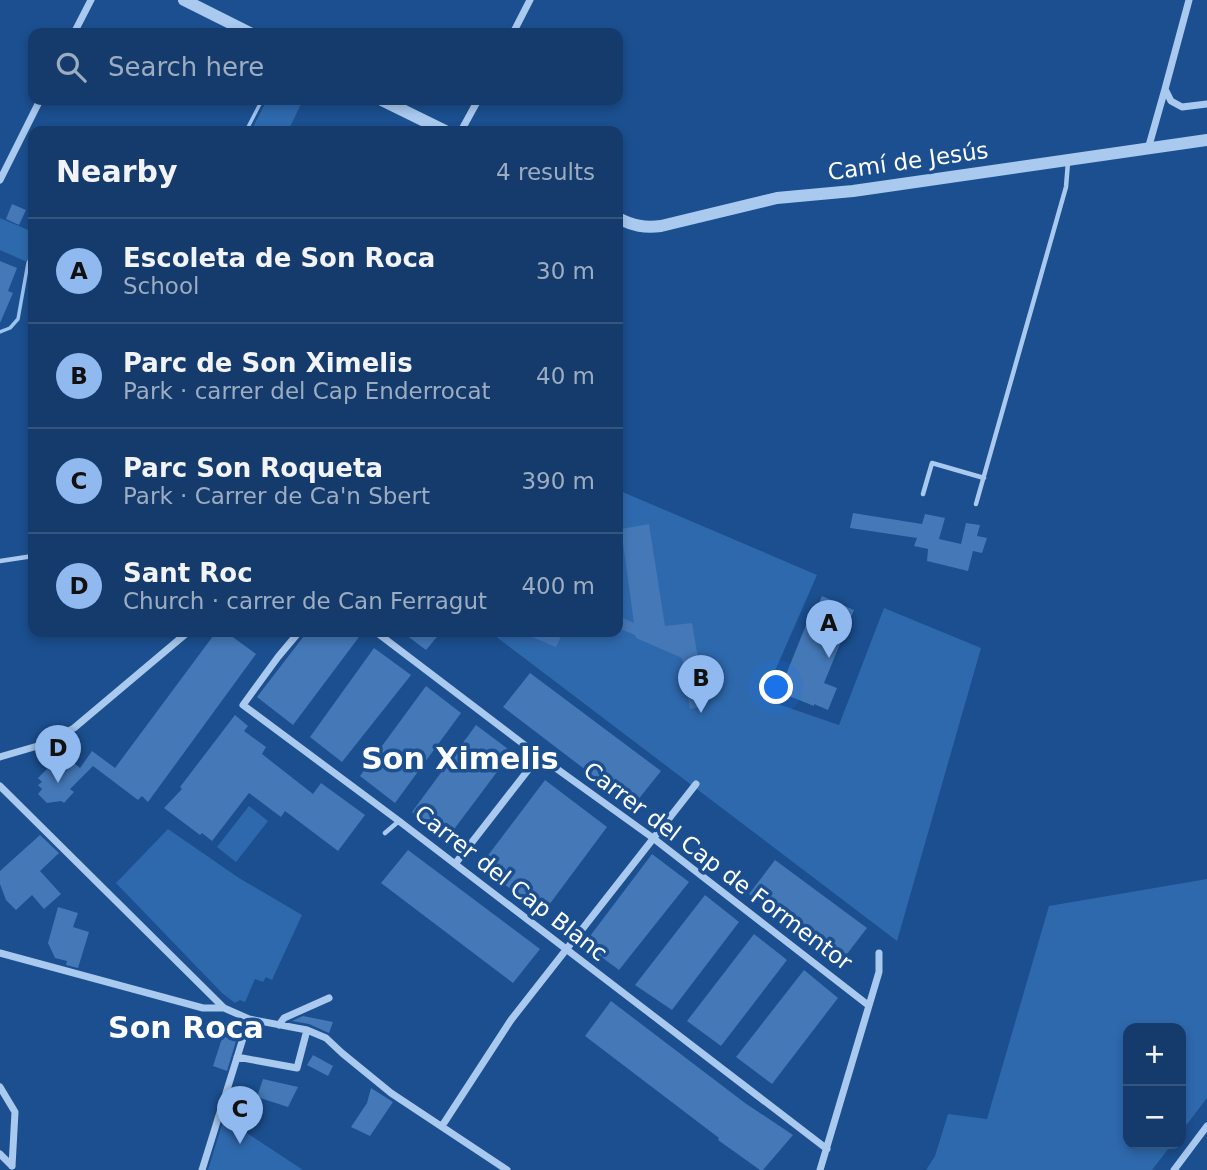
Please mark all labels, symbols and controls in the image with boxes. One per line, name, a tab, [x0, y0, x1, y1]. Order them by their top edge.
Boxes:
search box	[28, 28, 623, 105]
icon: search	[52, 48, 90, 86]
text: Search here	[108, 52, 264, 82]
street label: Camí de Jesús	[826, 137, 990, 185]
text: Nearby	[56, 154, 178, 189]
text: 4 results	[496, 159, 595, 185]
text: Escoleta de Son Roca	[123, 243, 435, 273]
text: A	[70, 258, 88, 284]
text: 30 m	[536, 258, 595, 284]
text: School	[123, 273, 199, 299]
text: Parc de Son Ximelis	[123, 348, 413, 378]
text: B	[70, 363, 88, 389]
text: 40 m	[536, 363, 595, 389]
text: Park · carrer del Cap Enderrocat	[123, 378, 491, 404]
text: Parc Son Roqueta	[123, 453, 383, 483]
text: C	[71, 468, 87, 494]
text: 390 m	[521, 468, 595, 494]
text: Park · Carrer de Ca'n Sbert	[123, 483, 430, 509]
text: Sant Roc	[123, 558, 253, 588]
text: D	[69, 573, 89, 599]
text: 400 m	[521, 573, 595, 599]
text: Church · carrer de Can Ferragut	[123, 588, 487, 614]
pin: A	[806, 600, 852, 658]
pin: B	[678, 655, 724, 713]
your location	[759, 670, 793, 704]
pin: D	[35, 725, 81, 783]
district label: Son Ximelis	[361, 741, 559, 776]
street label: Carrer del Cap de Formentor	[579, 757, 858, 976]
street label: Carrer del Cap Blanc	[410, 800, 612, 966]
district label: Son Roca	[108, 1010, 264, 1045]
map controls	[1123, 1023, 1186, 1149]
button: +	[1123, 1023, 1186, 1086]
pin: C	[217, 1086, 263, 1144]
button: −	[1123, 1086, 1186, 1149]

